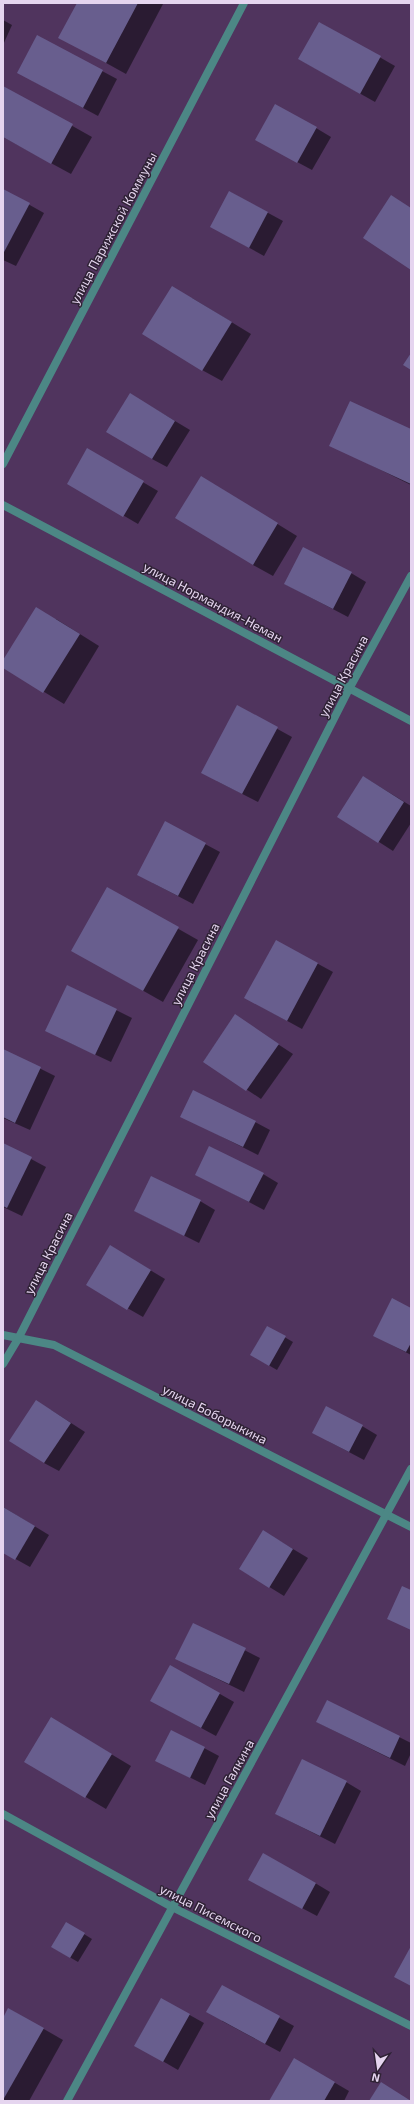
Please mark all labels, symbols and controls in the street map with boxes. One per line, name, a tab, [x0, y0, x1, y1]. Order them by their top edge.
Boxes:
street label: улица Парижской Коммуны	[66, 149, 160, 307]
street label: улица Нормандия-Неман	[141, 558, 285, 646]
street label: улица Красина	[315, 632, 371, 720]
street label: улица Красина	[167, 920, 223, 1008]
street label: улица Красина	[20, 1209, 76, 1297]
street label: улица Боборыкина	[160, 1381, 270, 1447]
street label: улица Галкина	[201, 1737, 257, 1821]
street label: улица Писемского	[157, 1880, 265, 1946]
north arrow	[358, 2048, 398, 2088]
text: N	[370, 2071, 381, 2085]

